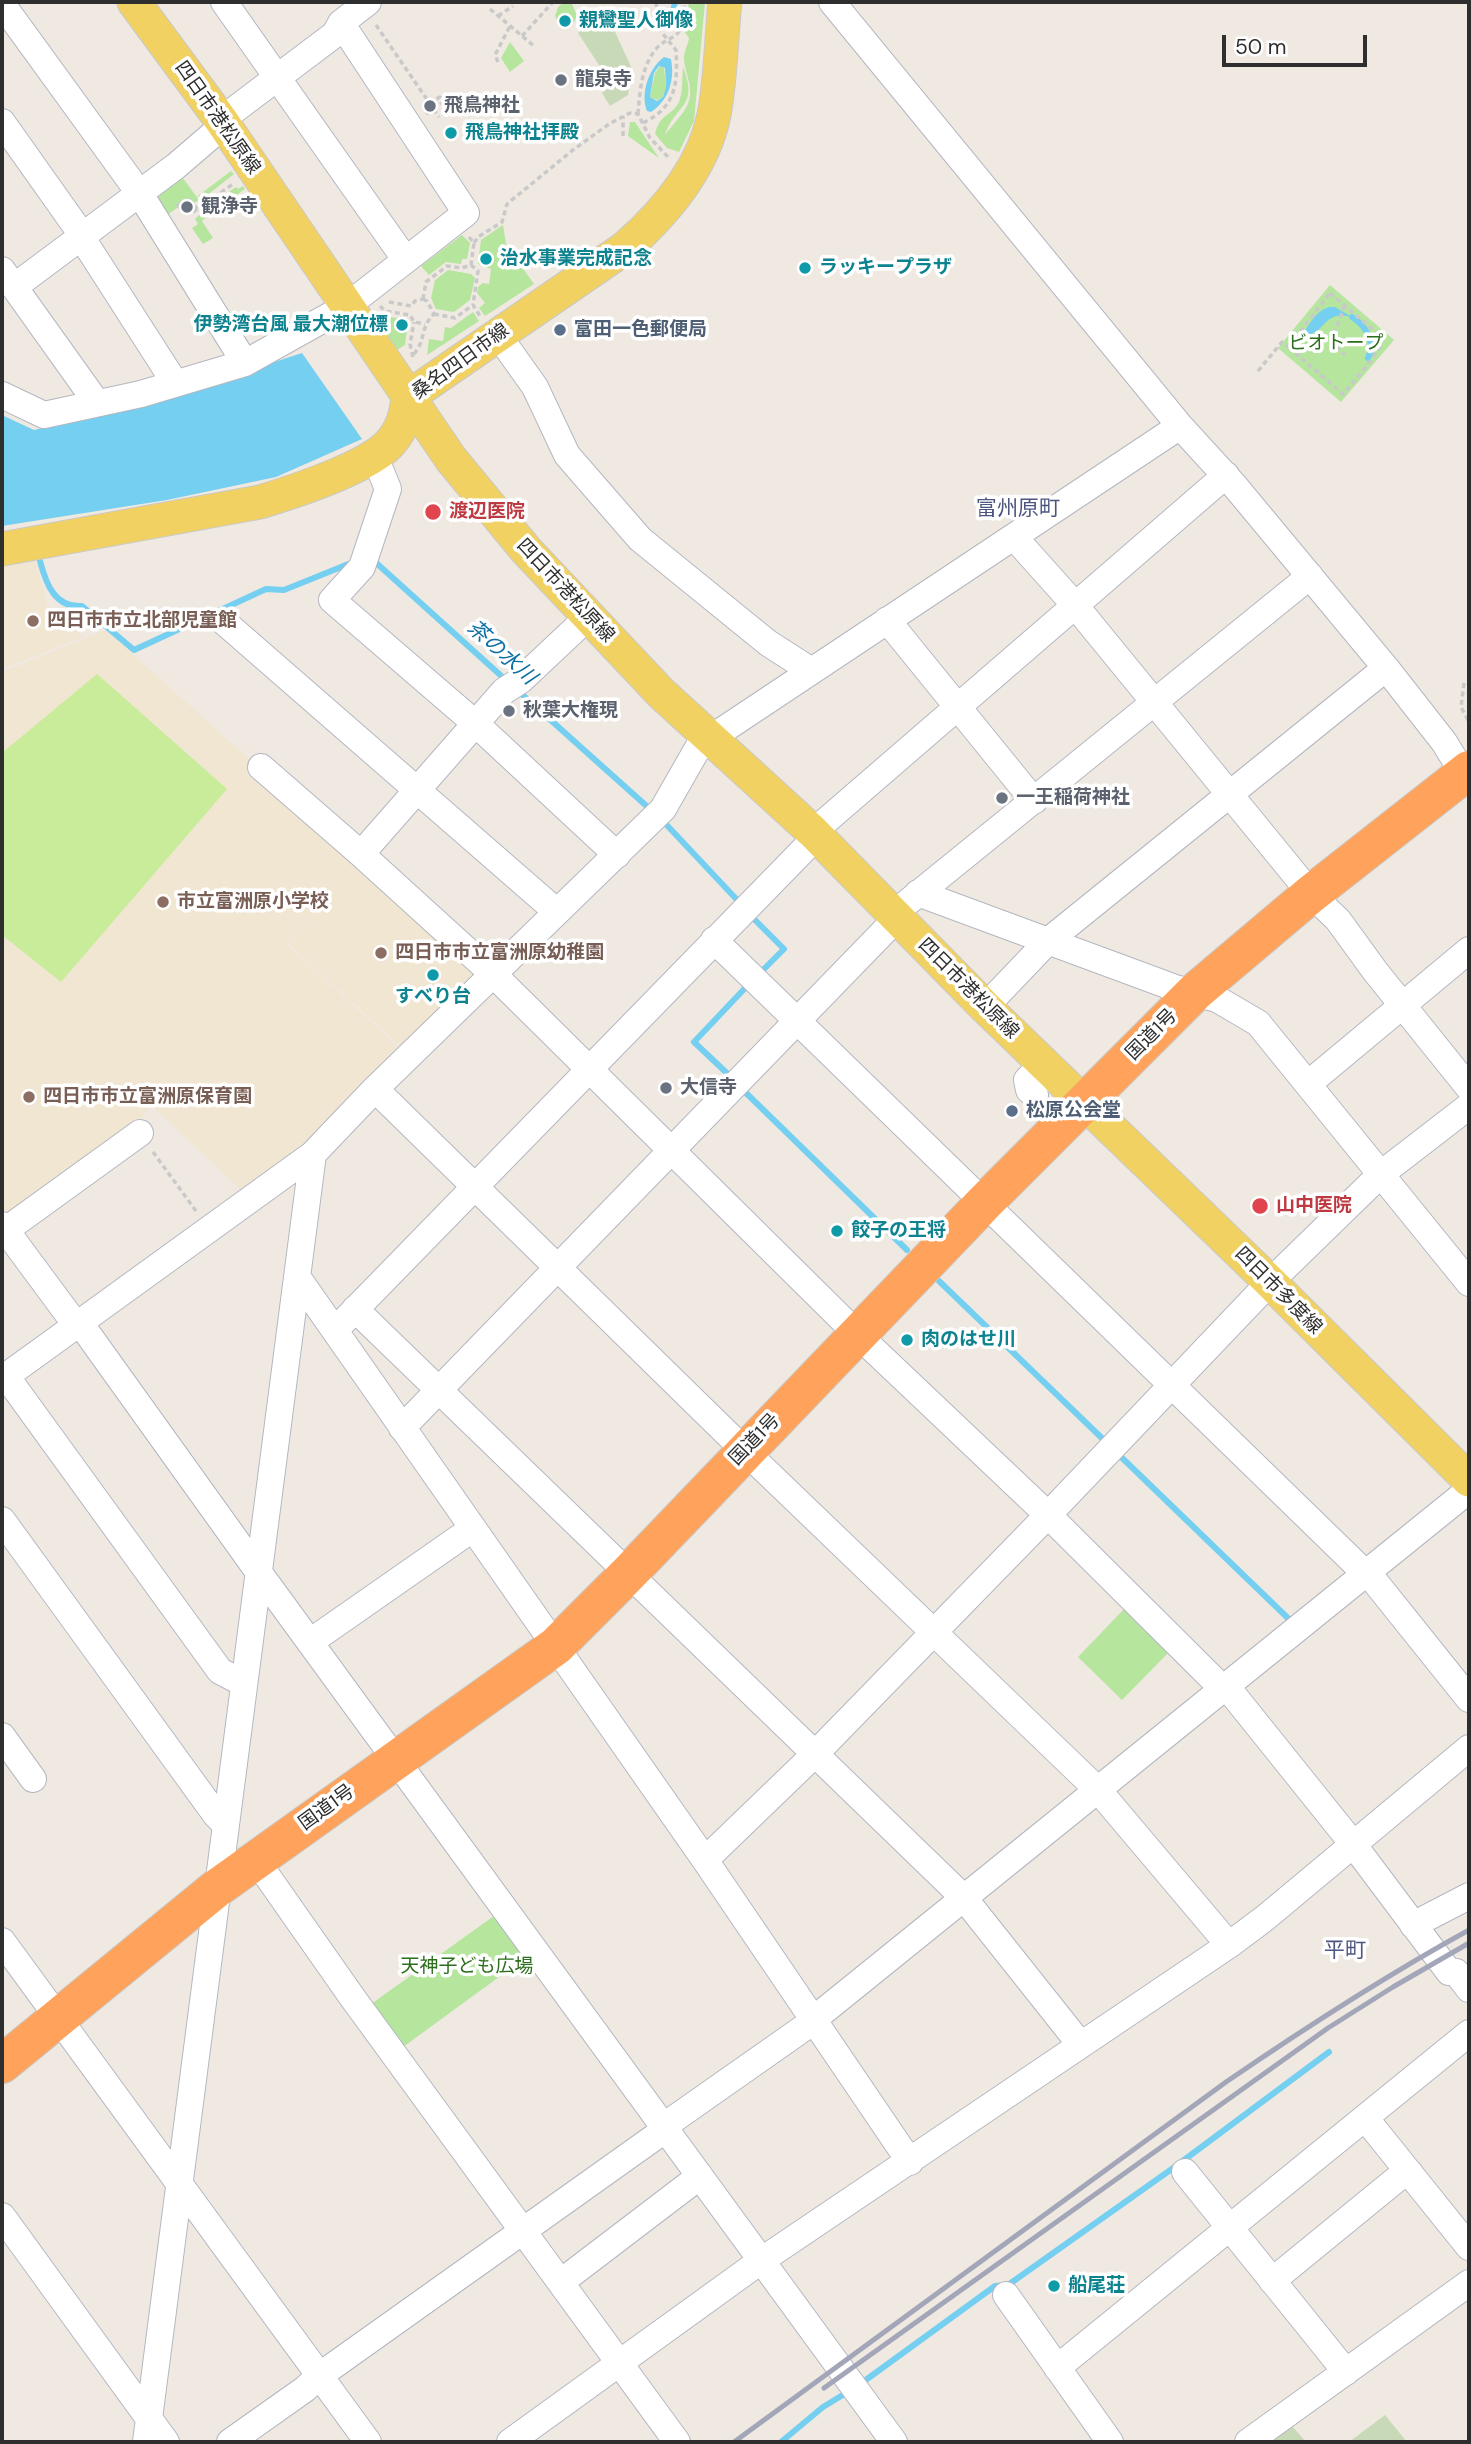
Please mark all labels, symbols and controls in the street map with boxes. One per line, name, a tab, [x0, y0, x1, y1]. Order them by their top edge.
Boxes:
place label: 親鸞聖人御像	[579, 10, 693, 32]
marker: 親鸞聖人御像	[557, 13, 573, 29]
scale bar	[1226, 21, 1371, 65]
text: 50 m	[1235, 33, 1286, 61]
street label: 四日市港松原線	[170, 57, 264, 179]
place label: 龍泉寺	[575, 69, 632, 91]
marker: 龍泉寺	[553, 72, 569, 88]
place label: 飛鳥神社	[444, 95, 520, 117]
marker: 飛鳥神社	[422, 98, 438, 114]
place label: 飛鳥神社拝殿	[465, 122, 579, 144]
marker: 飛鳥神社拝殿	[443, 125, 459, 141]
place label: 観浄寺	[201, 196, 258, 218]
marker: 観浄寺	[179, 199, 195, 215]
place label: 治水事業完成記念	[500, 248, 652, 270]
marker: 治水事業完成記念	[478, 251, 494, 267]
place label: ラッキープラザ	[819, 257, 952, 279]
marker: ラッキープラザ	[797, 260, 813, 276]
place label: 伊勢湾台風 最大潮位標	[194, 314, 388, 336]
marker: 伊勢湾台風 最大潮位標	[394, 317, 410, 333]
street label: 桑名四日市線	[408, 319, 514, 405]
place label: 富田一色郵便局	[574, 319, 707, 341]
marker: 富田一色郵便局	[552, 322, 568, 338]
park label: ビオトープ	[1289, 333, 1383, 355]
district label: 富州原町	[976, 496, 1060, 522]
place label: 渡辺医院	[449, 501, 525, 523]
marker: 渡辺医院	[423, 502, 443, 522]
street label: 四日市港松原線	[511, 535, 619, 647]
place label: 四日市市立北部児童館	[47, 610, 237, 632]
marker: 四日市市立北部児童館	[25, 613, 41, 629]
water label: 茶の水川	[461, 616, 541, 690]
place label: 秋葉大権現	[523, 700, 618, 722]
marker: 秋葉大権現	[501, 703, 517, 719]
place label: 一王稲荷神社	[1016, 787, 1130, 809]
marker: 一王稲荷神社	[994, 790, 1010, 806]
place label: 市立富洲原小学校	[177, 891, 329, 913]
marker: 市立富洲原小学校	[155, 894, 171, 910]
street label: 四日市港松原線	[913, 934, 1023, 1044]
place label: 四日市市立富洲原幼稚園	[395, 942, 604, 964]
marker: 四日市市立富洲原幼稚園	[373, 945, 389, 961]
marker: すべり台	[425, 967, 441, 983]
place label: すべり台	[395, 986, 471, 1008]
street label: 国道1号	[1122, 1005, 1182, 1065]
place label: 大信寺	[680, 1077, 737, 1099]
marker: 大信寺	[658, 1080, 674, 1096]
place label: 四日市市立富洲原保育園	[43, 1086, 252, 1108]
marker: 四日市市立富洲原保育園	[21, 1089, 37, 1105]
place label: 松原公会堂	[1026, 1100, 1121, 1122]
marker: 松原公会堂	[1004, 1103, 1020, 1119]
place label: 山中医院	[1276, 1195, 1352, 1217]
marker: 山中医院	[1250, 1196, 1270, 1216]
place label: 餃子の王将	[851, 1220, 946, 1242]
marker: 餃子の王将	[829, 1223, 845, 1239]
street label: 四日市多度線	[1230, 1243, 1326, 1339]
place label: 肉のはせ川	[921, 1329, 1016, 1351]
marker: 肉のはせ川	[899, 1332, 915, 1348]
street label: 国道1号	[725, 1409, 785, 1471]
street label: 国道1号	[295, 1780, 359, 1836]
district label: 平町	[1324, 1938, 1366, 1964]
park label: 天神子ども広場	[401, 1956, 533, 1978]
place label: 船尾荘	[1068, 2275, 1125, 2297]
marker: 船尾荘	[1046, 2278, 1062, 2294]

